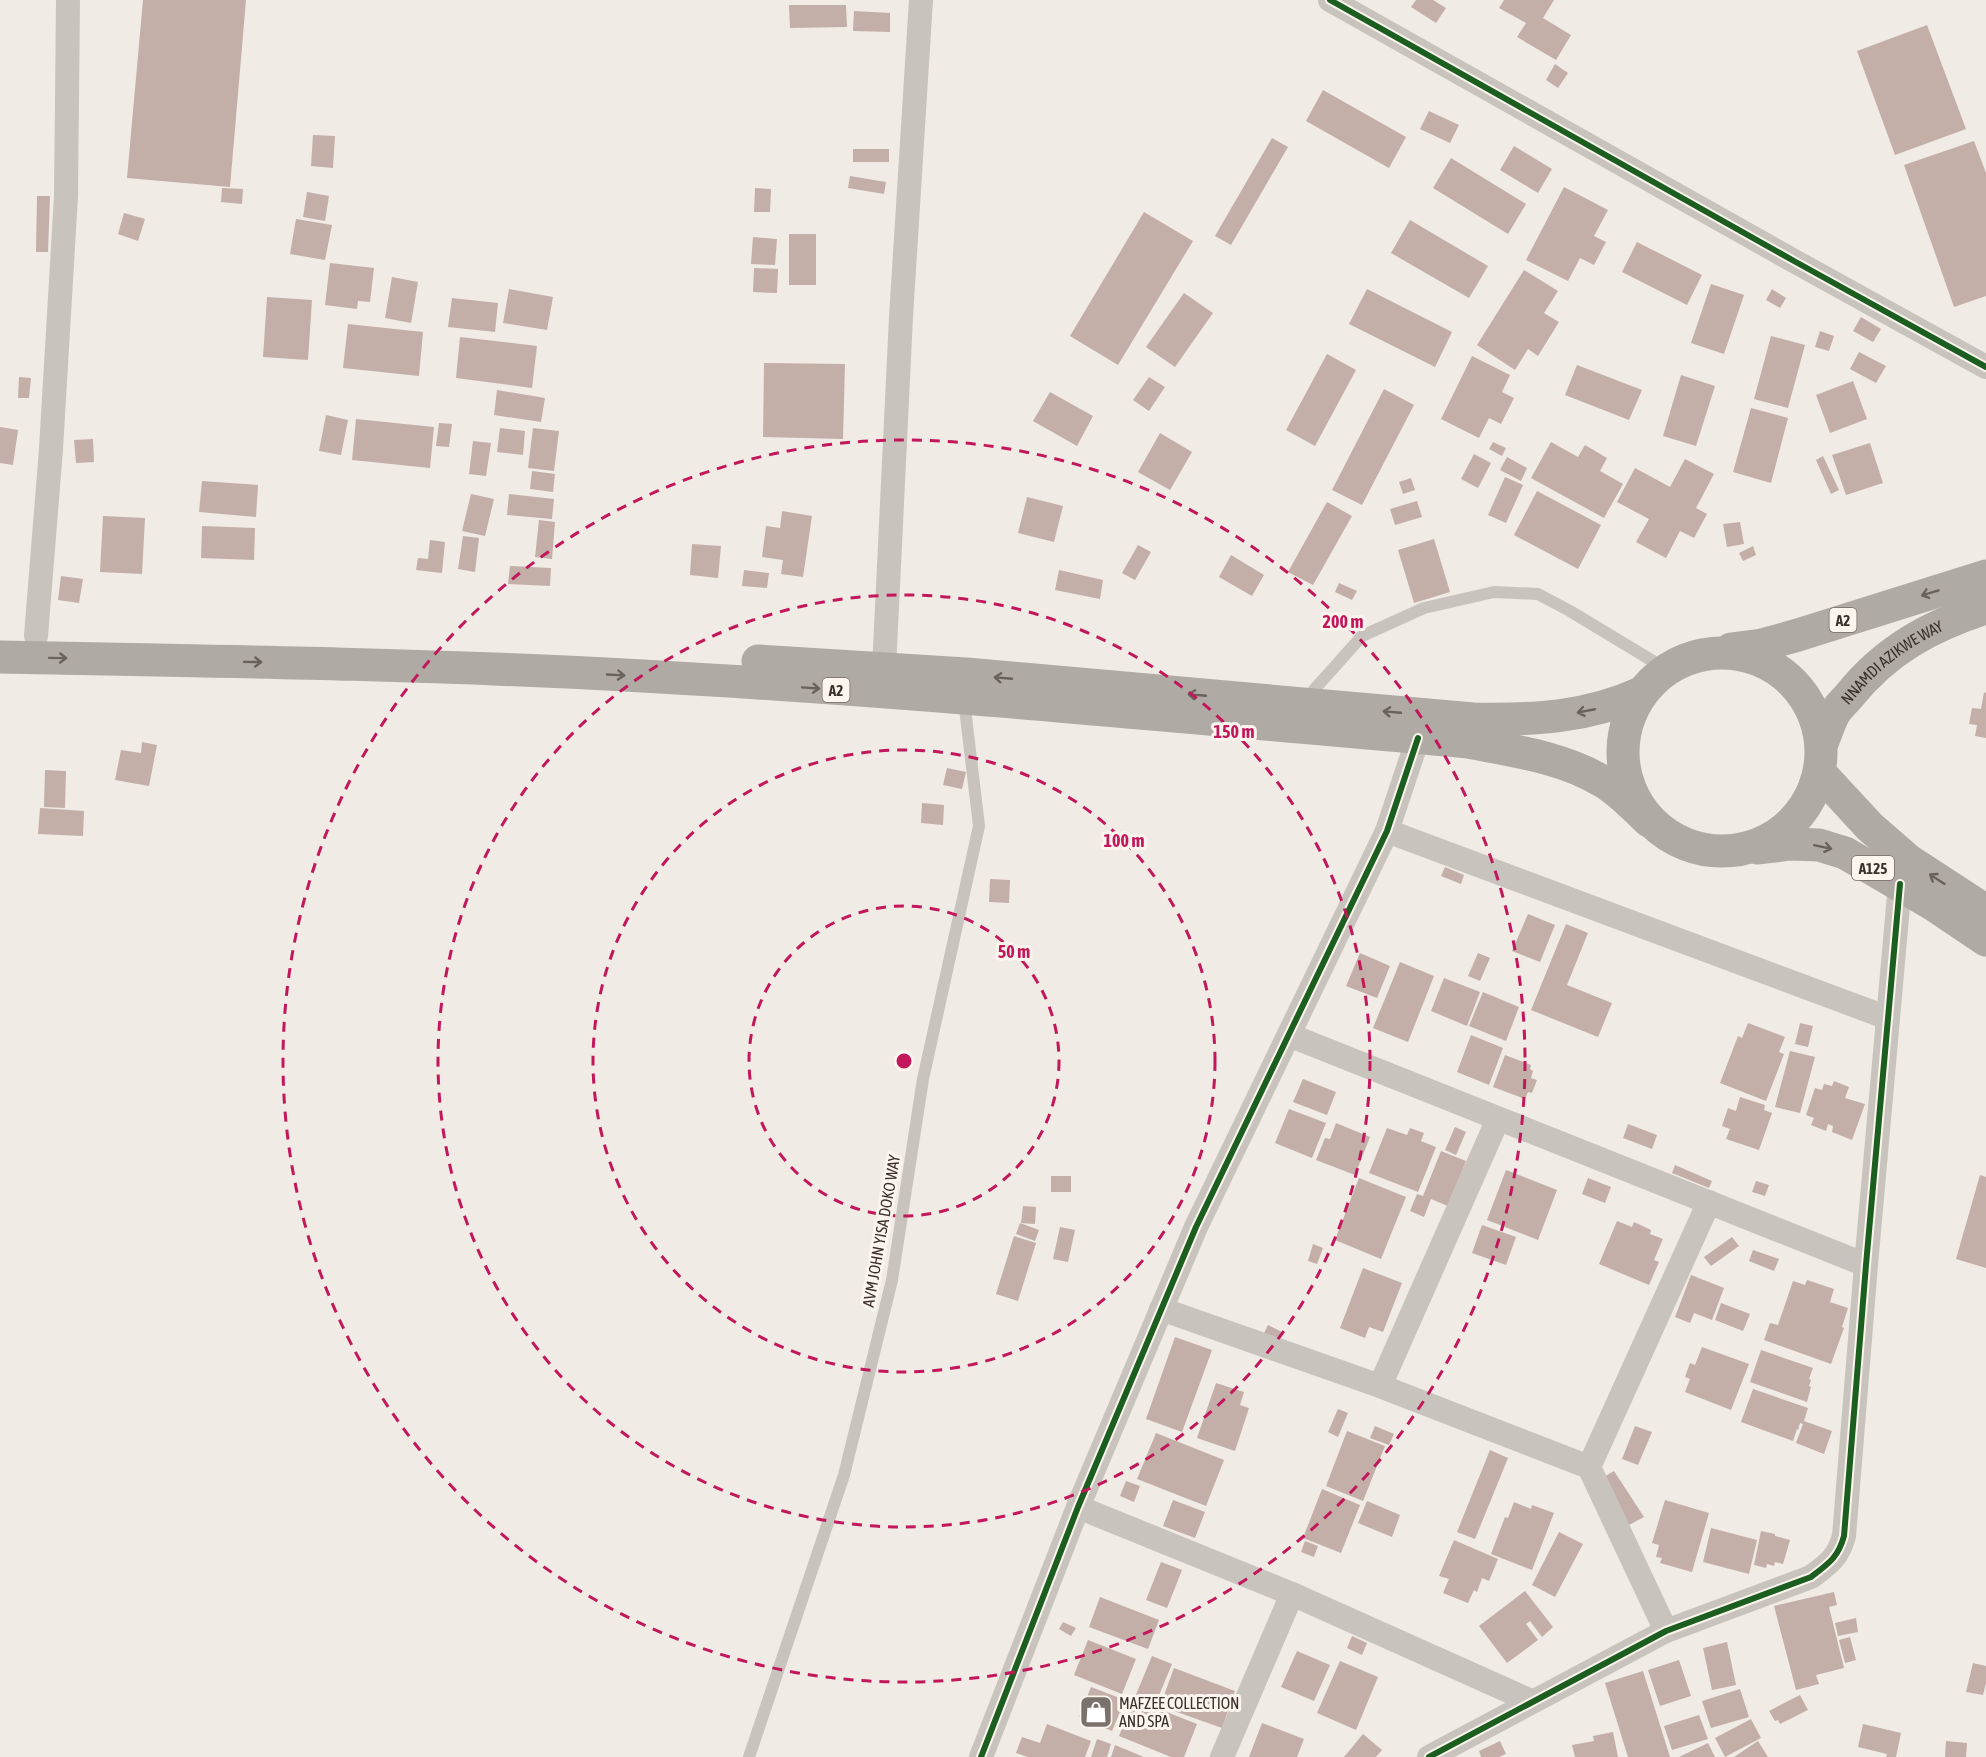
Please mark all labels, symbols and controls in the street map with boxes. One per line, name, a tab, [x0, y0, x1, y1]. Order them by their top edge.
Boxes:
one-way arrow	[1921, 588, 1940, 599]
road number: A2	[1830, 608, 1856, 632]
text: 200 m	[1323, 611, 1363, 632]
street label: NNAMDI AZIKWE WAY	[1837, 616, 1946, 708]
one-way arrow	[48, 652, 68, 664]
one-way arrow	[243, 656, 263, 667]
one-way arrow	[606, 669, 626, 680]
one-way arrow	[994, 672, 1014, 683]
road number: A2	[822, 678, 850, 702]
one-way arrow	[800, 683, 820, 694]
one-way arrow	[1188, 689, 1208, 700]
one-way arrow	[1382, 706, 1402, 717]
one-way arrow	[1576, 706, 1596, 717]
text: 150 m	[1214, 721, 1254, 742]
text: 100 m	[1104, 830, 1144, 851]
one-way arrow	[1813, 842, 1833, 853]
road number: A125	[1852, 856, 1894, 880]
one-way arrow	[1929, 873, 1946, 885]
text: 50 m	[998, 941, 1030, 962]
centre of rings	[894, 1051, 914, 1071]
street label: AVM JOHN YISA DOKO WAY	[859, 1153, 903, 1309]
shop icon: MAFZEE COLLECTION AND SPA	[1078, 1694, 1114, 1730]
place label: MAFZEE COLLECTION AND SPA	[1119, 1694, 1240, 1730]

